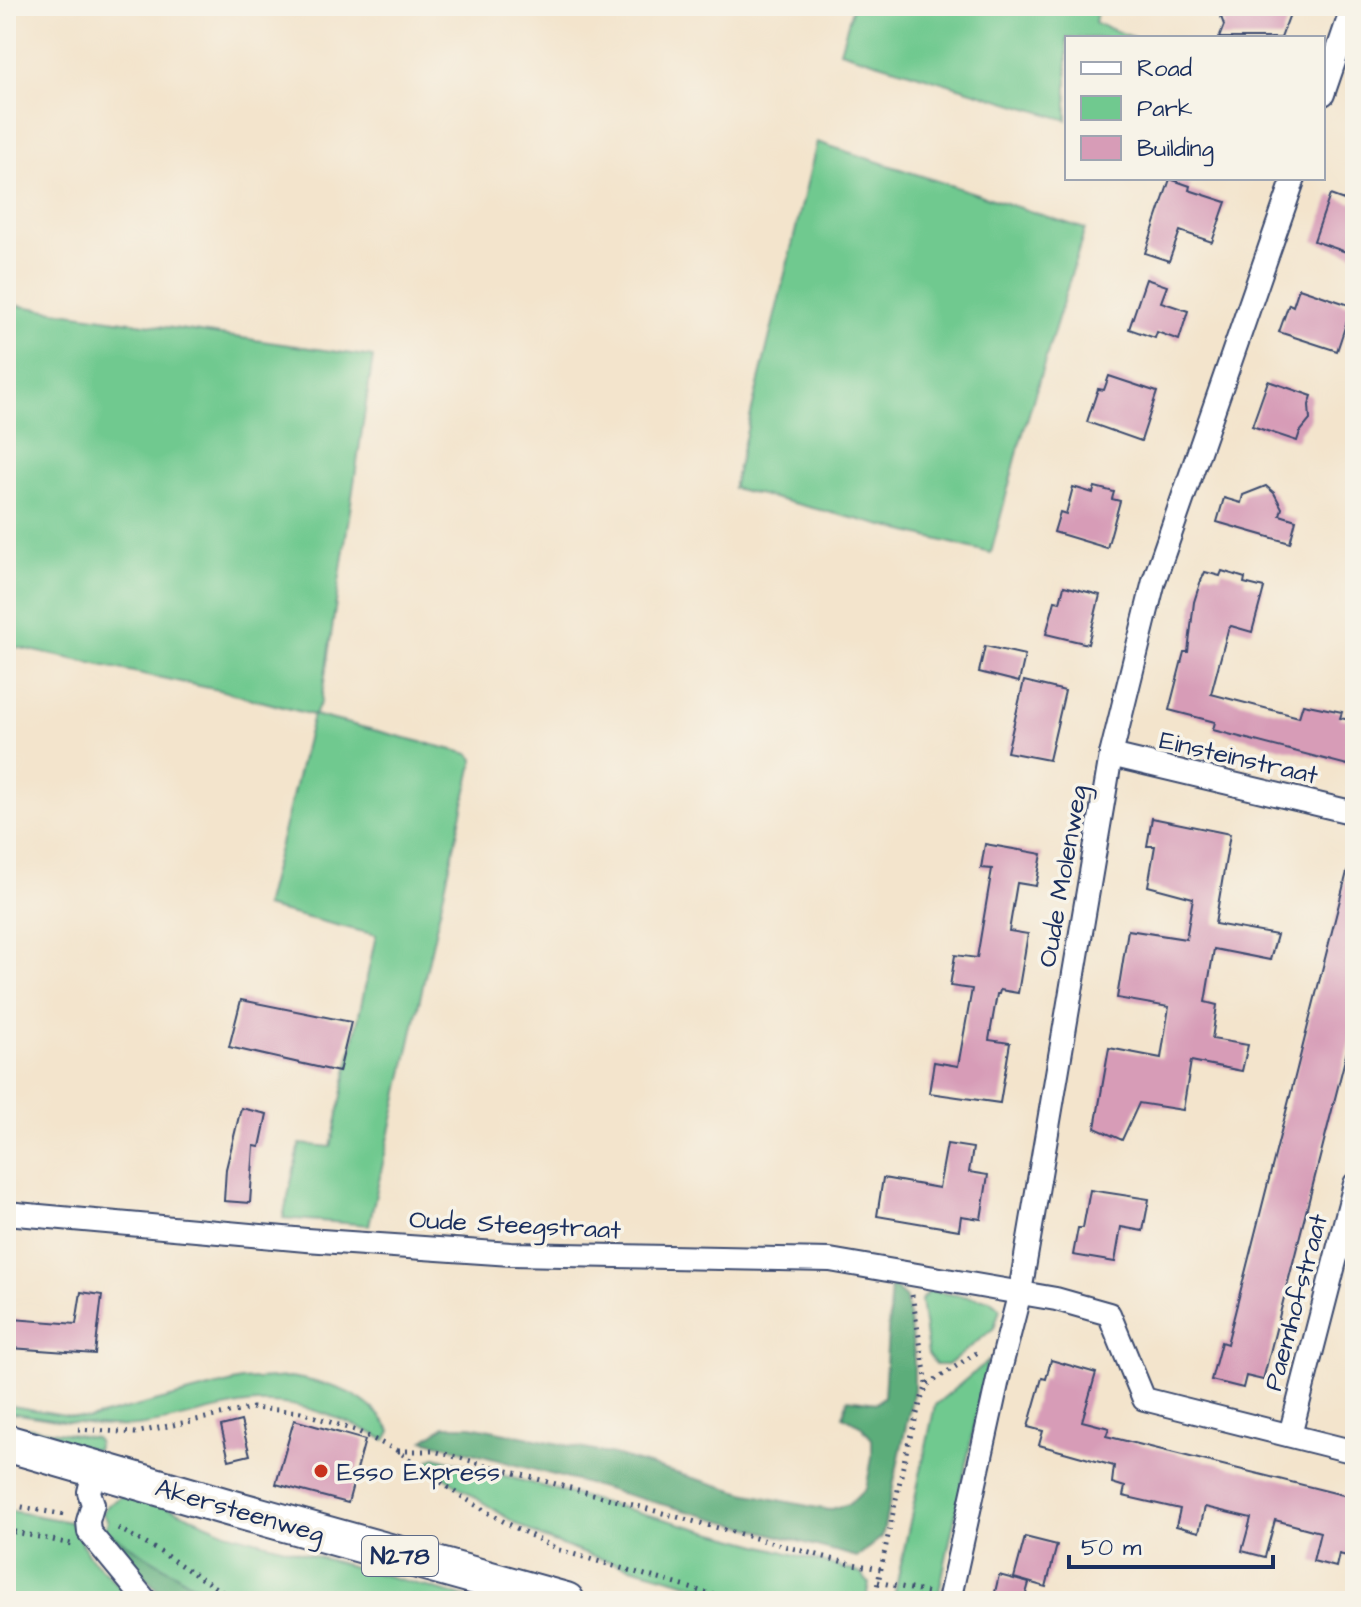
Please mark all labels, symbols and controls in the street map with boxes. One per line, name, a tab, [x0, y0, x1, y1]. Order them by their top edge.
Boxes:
legend	[1065, 36, 1325, 180]
text: Road	[1137, 52, 1192, 86]
text: Park	[1137, 92, 1193, 126]
text: Building	[1137, 132, 1214, 167]
street label: Einsteinstraat	[1156, 722, 1322, 794]
street label: Oude Molenweg	[1029, 782, 1099, 970]
street label: Oude Steegstraat	[408, 1201, 622, 1251]
street label: Paemhofstraat	[1255, 1209, 1337, 1395]
place label: Esso Express	[337, 1454, 500, 1490]
marker: Esso Express	[312, 1462, 330, 1480]
street label: Akersteenweg	[150, 1470, 328, 1554]
scale bar	[1069, 1519, 1273, 1569]
text: 50 m	[1081, 1531, 1142, 1565]
road number: N278	[362, 1536, 438, 1576]

